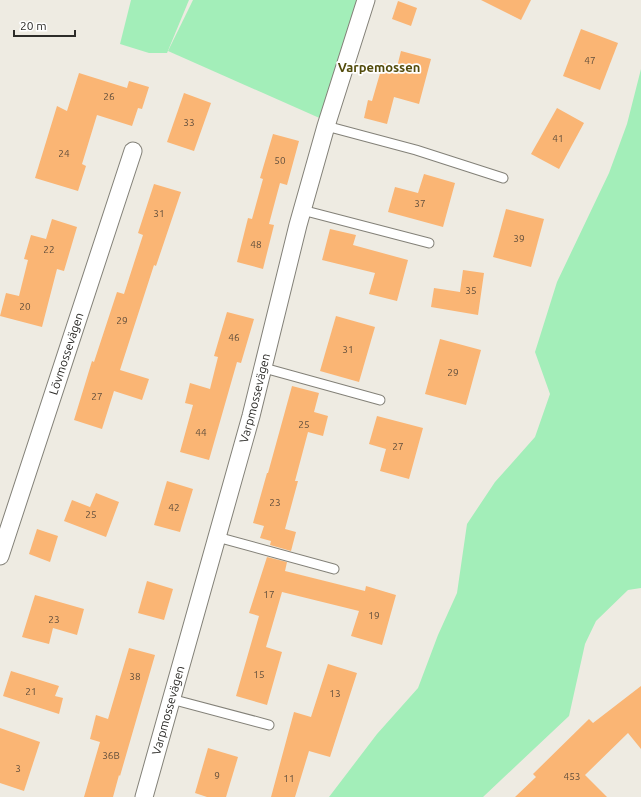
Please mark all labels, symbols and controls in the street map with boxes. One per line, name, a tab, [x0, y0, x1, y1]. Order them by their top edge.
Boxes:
scale bar	[14, 12, 75, 38]
text: 20 m	[20, 19, 47, 32]
house number: 47	[584, 55, 596, 66]
district label: Varpemossen	[338, 60, 420, 74]
house number: 26	[103, 91, 115, 102]
house number: 33	[183, 117, 195, 128]
house number: 41	[552, 133, 564, 144]
house number: 24	[58, 148, 70, 159]
house number: 50	[274, 155, 286, 166]
house number: 37	[414, 198, 426, 209]
house number: 31	[153, 208, 165, 219]
house number: 39	[513, 233, 525, 244]
house number: 48	[250, 239, 262, 250]
house number: 22	[43, 244, 55, 255]
house number: 35	[465, 285, 477, 296]
house number: 20	[19, 301, 31, 312]
street label: Lövmossevägen	[46, 311, 86, 396]
house number: 29	[116, 315, 128, 326]
house number: 46	[228, 332, 240, 343]
house number: 31	[342, 344, 354, 355]
street label: Varpmossevägen	[237, 352, 272, 444]
house number: 29	[447, 367, 459, 378]
house number: 27	[91, 391, 103, 402]
house number: 25	[298, 419, 310, 430]
house number: 44	[195, 427, 207, 438]
house number: 27	[392, 441, 404, 452]
house number: 23	[269, 497, 281, 508]
house number: 42	[168, 502, 180, 513]
house number: 25	[85, 509, 97, 520]
house number: 17	[263, 589, 275, 600]
house number: 19	[368, 610, 380, 621]
house number: 23	[48, 614, 60, 625]
street label: Varpmossevägen	[149, 664, 187, 756]
house number: 15	[253, 669, 265, 680]
house number: 38	[129, 671, 141, 682]
house number: 21	[25, 686, 37, 697]
house number: 13	[329, 688, 341, 699]
house number: 36B	[102, 750, 120, 761]
house number: 3	[15, 763, 21, 774]
house number: 9	[214, 770, 220, 781]
house number: 453	[564, 771, 580, 782]
house number: 11	[283, 773, 295, 784]

